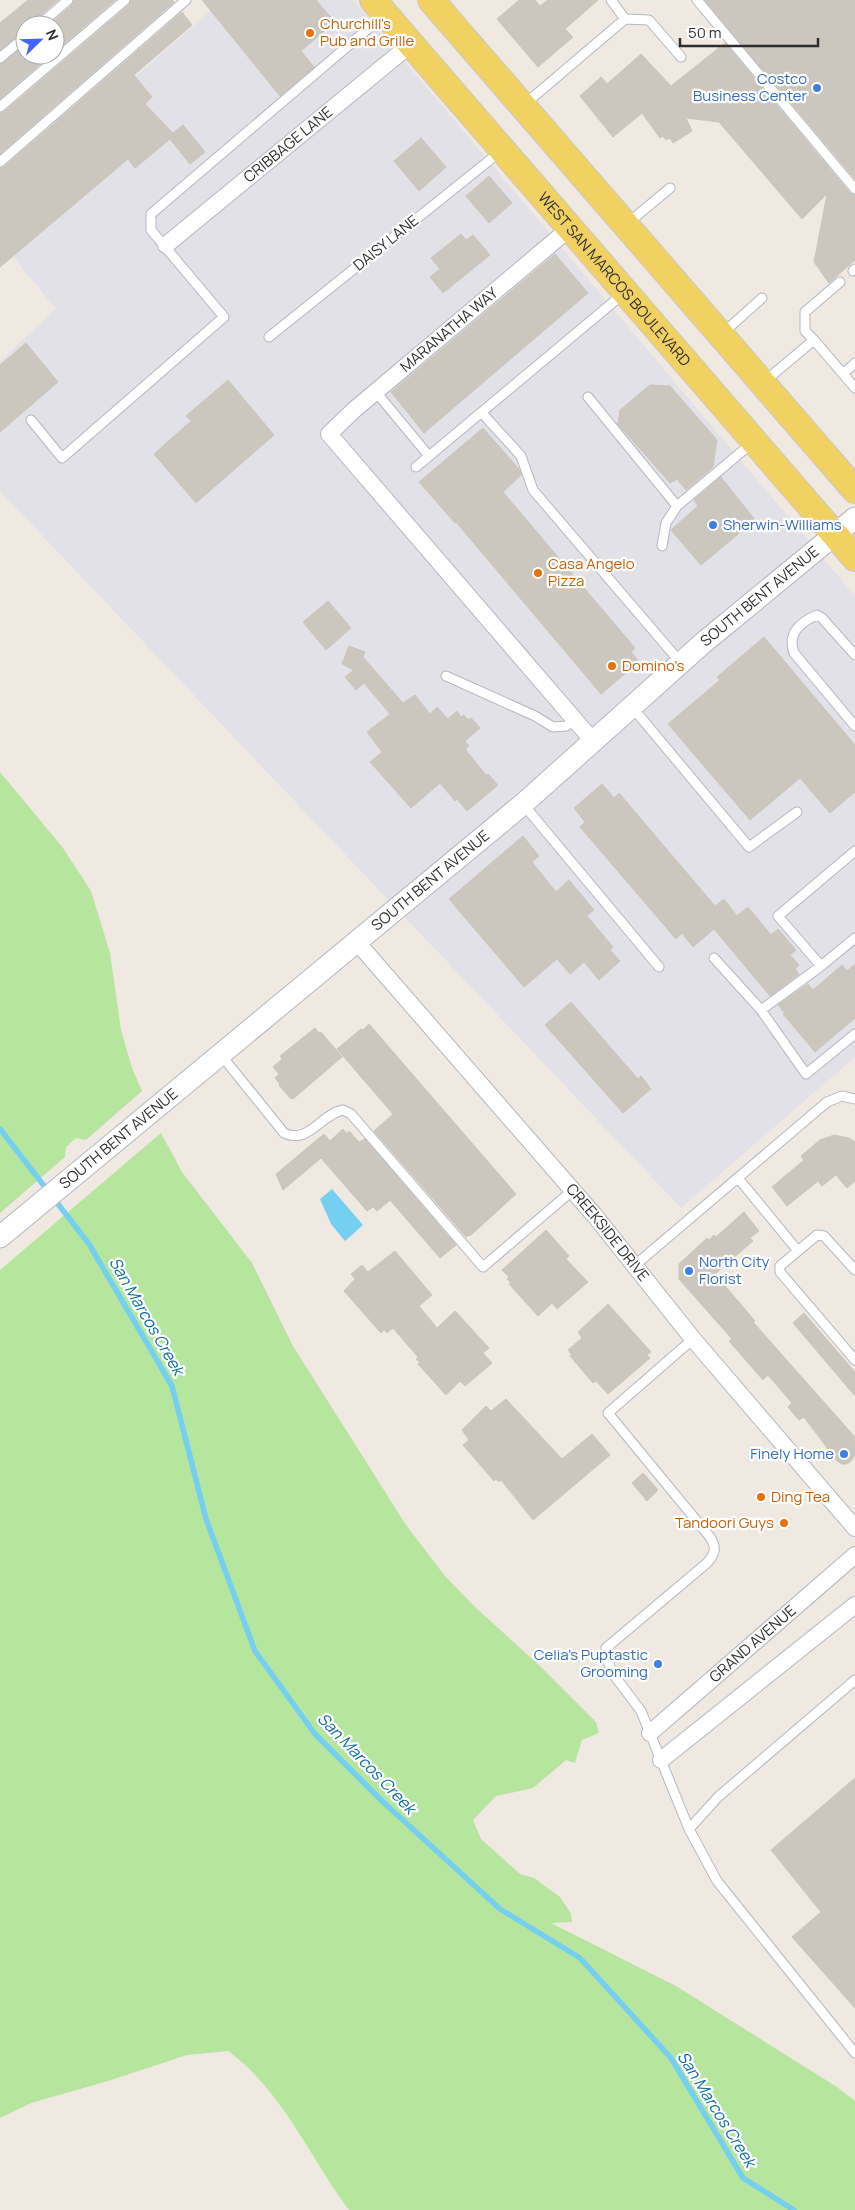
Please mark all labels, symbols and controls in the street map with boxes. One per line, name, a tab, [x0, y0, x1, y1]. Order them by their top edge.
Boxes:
place label: Churchill's Pub and Grille	[320, 13, 414, 51]
north arrow	[15, 15, 65, 65]
scale bar	[680, 15, 818, 47]
text: 50 m	[688, 22, 722, 43]
text: N	[42, 26, 63, 43]
marker: Churchill's Pub and Grille	[304, 27, 316, 39]
place label: Costco Business Center	[693, 68, 808, 106]
marker: Costco Business Center	[811, 82, 823, 94]
street label: CRIBBAGE LANE	[239, 102, 337, 187]
street label: WEST SAN MARCOS BOULEVARD	[533, 187, 696, 371]
street label: DAISY LANE	[349, 210, 423, 275]
street label: MARANATHA WAY	[395, 282, 502, 377]
place label: Sherwin-Williams	[723, 514, 842, 535]
marker: Sherwin-Williams	[707, 519, 719, 531]
street label: SOUTH BENT AVENUE	[696, 541, 823, 651]
place label: Casa Angelo Pizza	[548, 553, 635, 591]
marker: Casa Angelo Pizza	[532, 567, 544, 579]
place label: Domino's	[622, 655, 684, 676]
marker: Domino's	[606, 660, 618, 672]
street label: SOUTH BENT AVENUE	[367, 825, 494, 935]
street label: SOUTH BENT AVENUE	[55, 1083, 182, 1194]
street label: CREEKSIDE DRIVE	[561, 1179, 654, 1286]
place label: North City Florist	[699, 1251, 769, 1289]
water label: San Marcos Creek	[104, 1253, 191, 1381]
marker: North City Florist	[683, 1265, 695, 1277]
place label: Finely Home	[750, 1443, 834, 1464]
marker: Finely Home	[838, 1448, 850, 1460]
place label: Ding Tea	[771, 1486, 830, 1507]
marker: Ding Tea	[755, 1491, 767, 1503]
place label: Tandoori Guys	[675, 1512, 774, 1533]
marker: Tandoori Guys	[778, 1517, 790, 1529]
street label: GRAND AVENUE	[705, 1600, 800, 1687]
place label: Celia's Puptastic Grooming	[534, 1644, 648, 1682]
marker: Celia's Puptastic Grooming	[652, 1658, 664, 1670]
water label: San Marcos Creek	[313, 1708, 422, 1820]
water label: San Marcos Creek	[673, 2047, 763, 2173]

